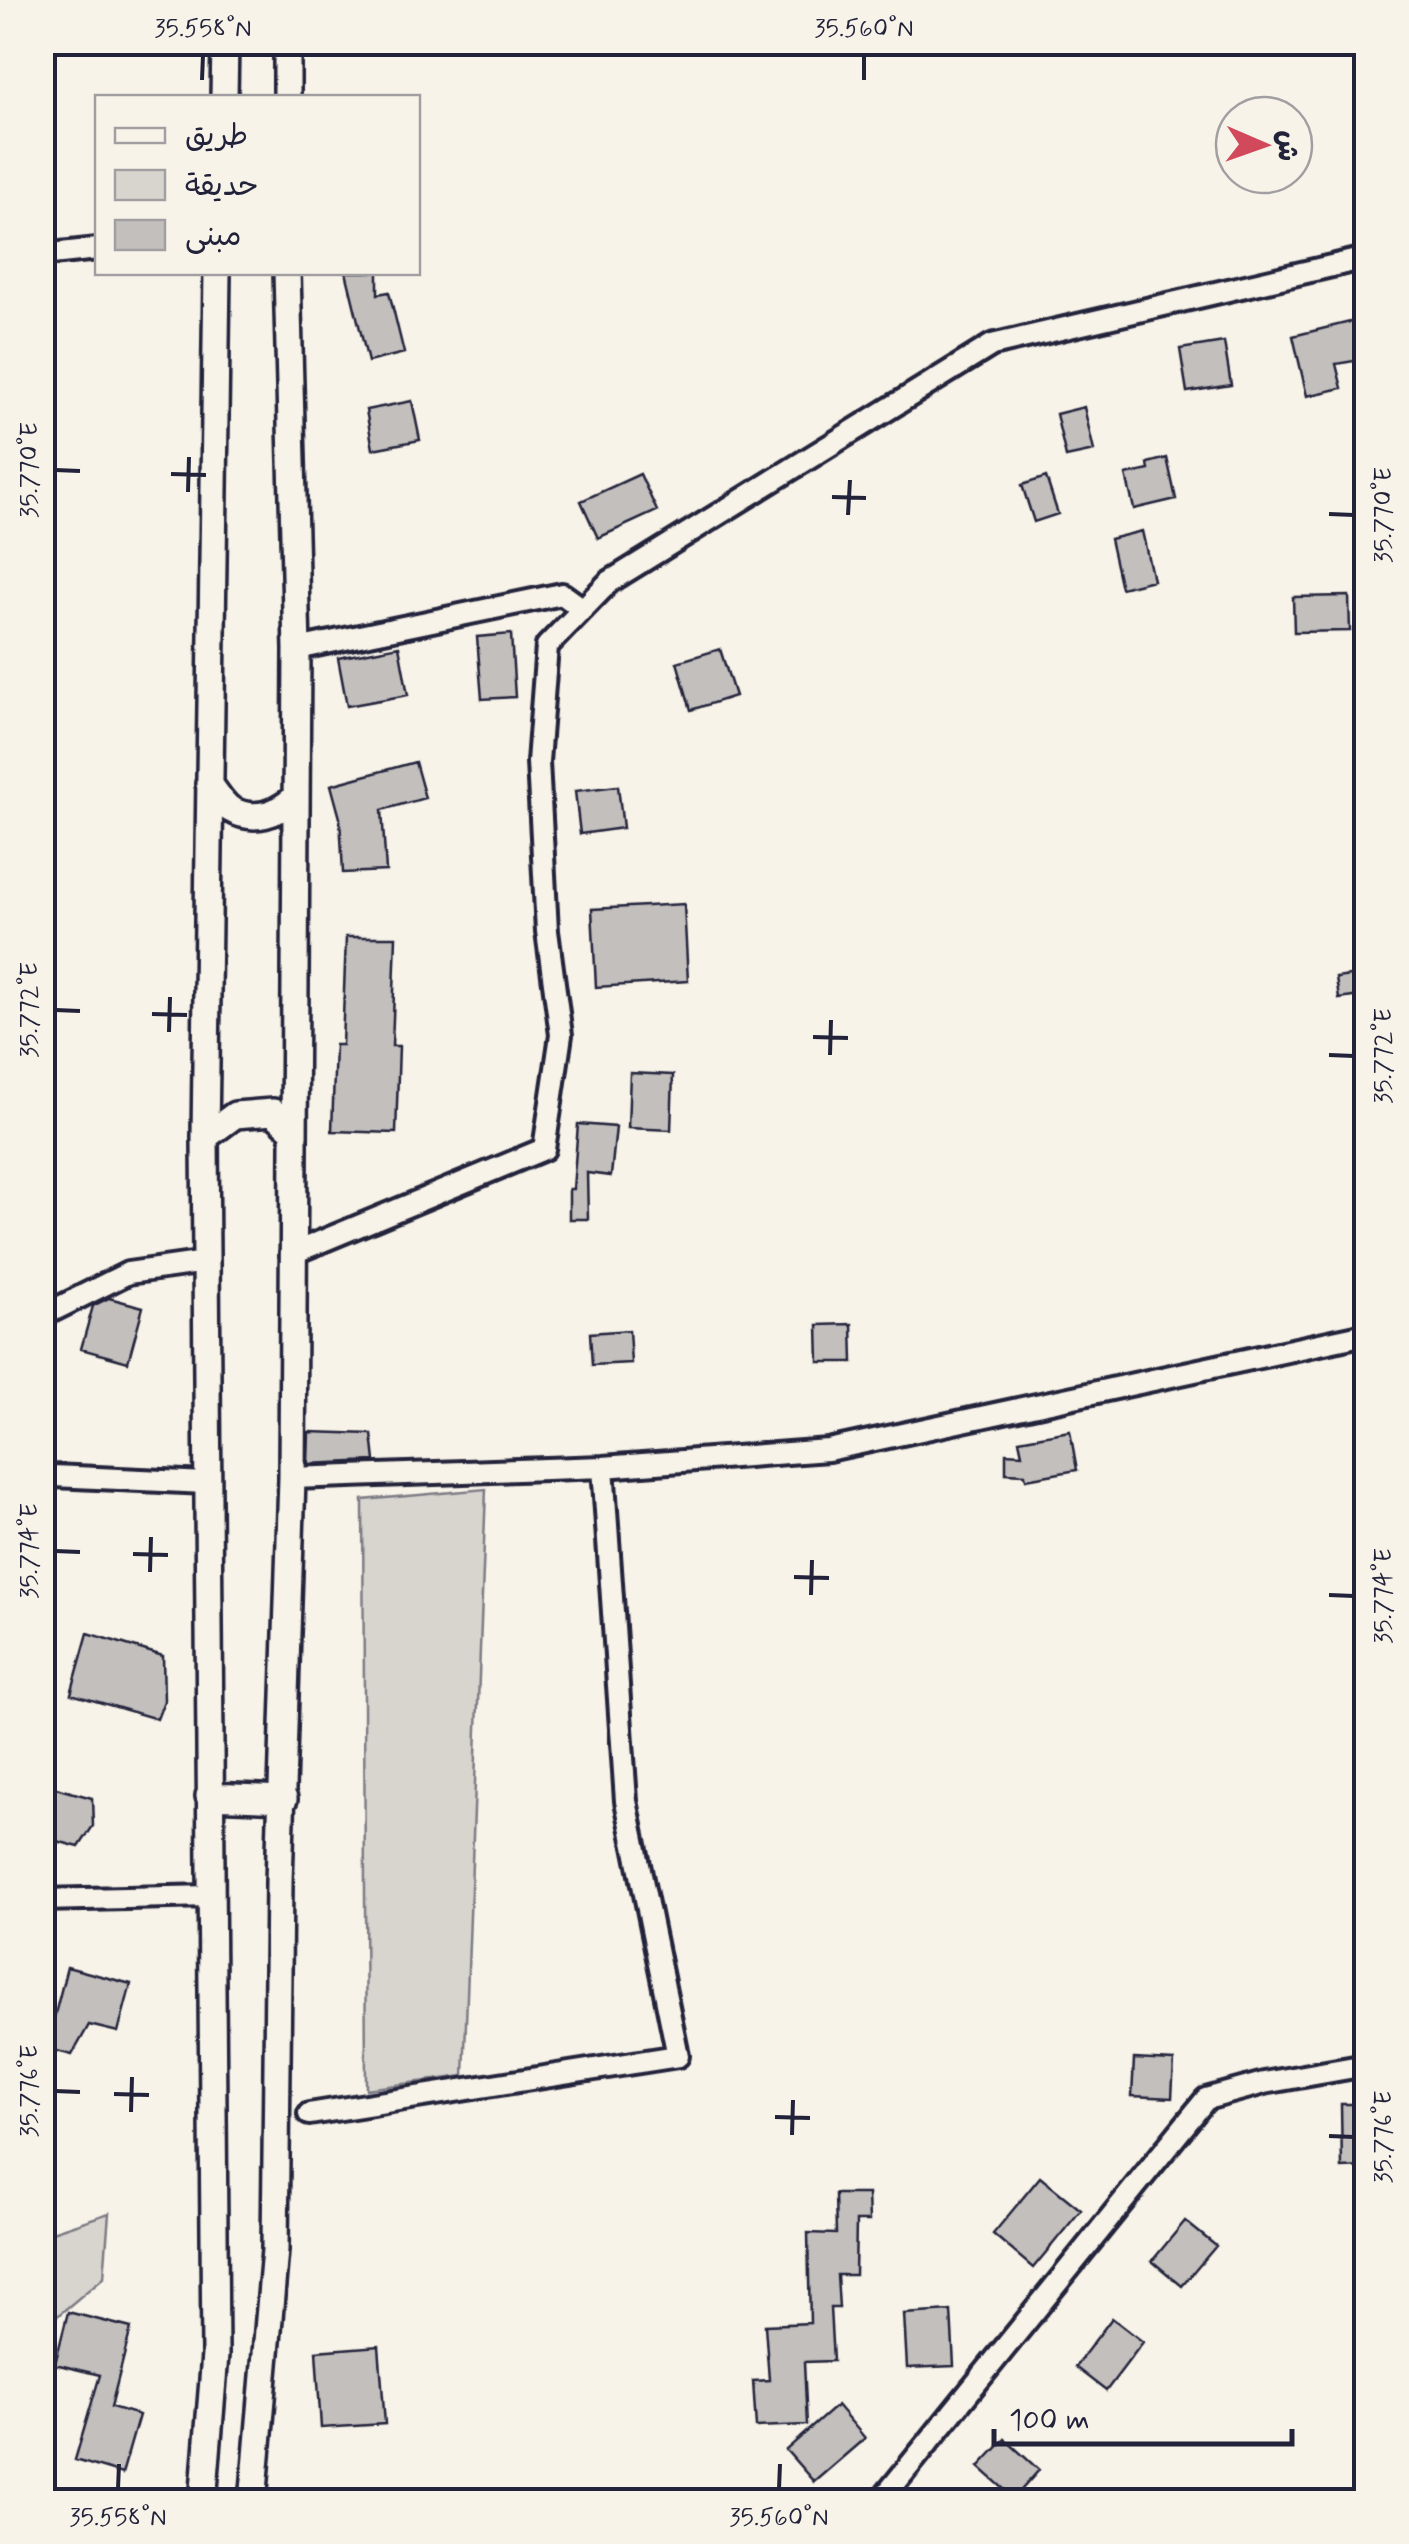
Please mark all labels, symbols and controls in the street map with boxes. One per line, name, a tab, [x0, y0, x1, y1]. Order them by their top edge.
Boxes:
text: 35.558°N	[154, 13, 252, 46]
text: 35.560°N	[814, 13, 914, 46]
legend	[95, 95, 420, 275]
north arrow	[1214, 95, 1314, 195]
text: طريق	[185, 117, 248, 156]
text: ش	[1267, 130, 1306, 162]
text: حديقة	[185, 167, 259, 206]
text: مبنى	[185, 217, 241, 256]
text: 35.770°E	[14, 422, 47, 518]
text: 35.770°E	[1368, 467, 1401, 563]
text: 35.772°E	[14, 962, 47, 1058]
text: 35.772°E	[1368, 1008, 1401, 1104]
text: 35.774°E	[14, 1503, 47, 1599]
text: 35.774°E	[1368, 1548, 1401, 1644]
text: 35.776°E	[14, 2044, 47, 2138]
text: 35.776°E	[1368, 2090, 1401, 2184]
scale bar	[994, 2384, 1292, 2446]
text: 100 m	[1009, 2401, 1090, 2440]
text: 35.558°N	[69, 2502, 167, 2535]
text: 35.560°N	[729, 2502, 829, 2535]

